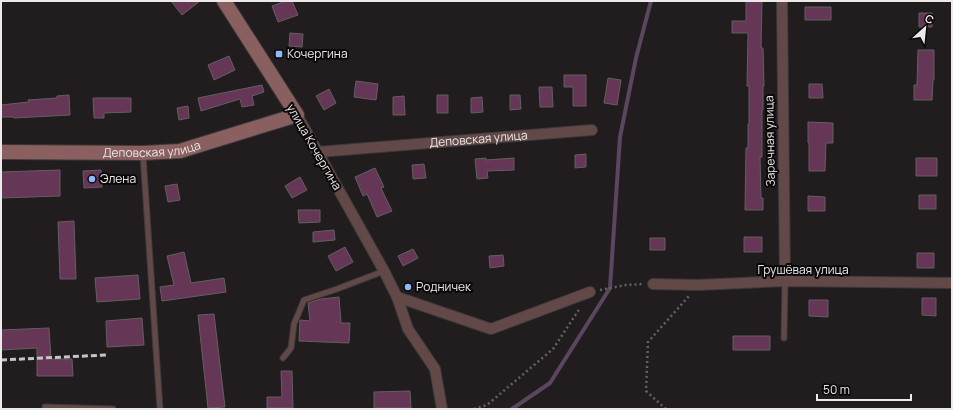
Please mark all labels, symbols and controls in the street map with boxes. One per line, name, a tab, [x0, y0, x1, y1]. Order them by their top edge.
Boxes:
north arrow	[905, 8, 945, 48]
text: С	[923, 10, 937, 27]
place label: Кочергина	[287, 45, 348, 62]
marker: Кочергина	[274, 49, 284, 59]
street label: Заречная улица	[760, 95, 779, 187]
street label: улица Кочергина	[283, 101, 346, 193]
street label: Деповская улица	[429, 126, 528, 151]
street label: Деповская улица	[103, 136, 203, 161]
place label: Элена	[100, 170, 136, 187]
marker: Элена	[87, 174, 97, 184]
street label: Грушёвая улица	[757, 261, 849, 278]
place label: Родничек	[416, 278, 472, 295]
marker: Родничек	[403, 282, 413, 292]
scale bar	[817, 376, 911, 402]
text: 50 m	[823, 381, 850, 398]

